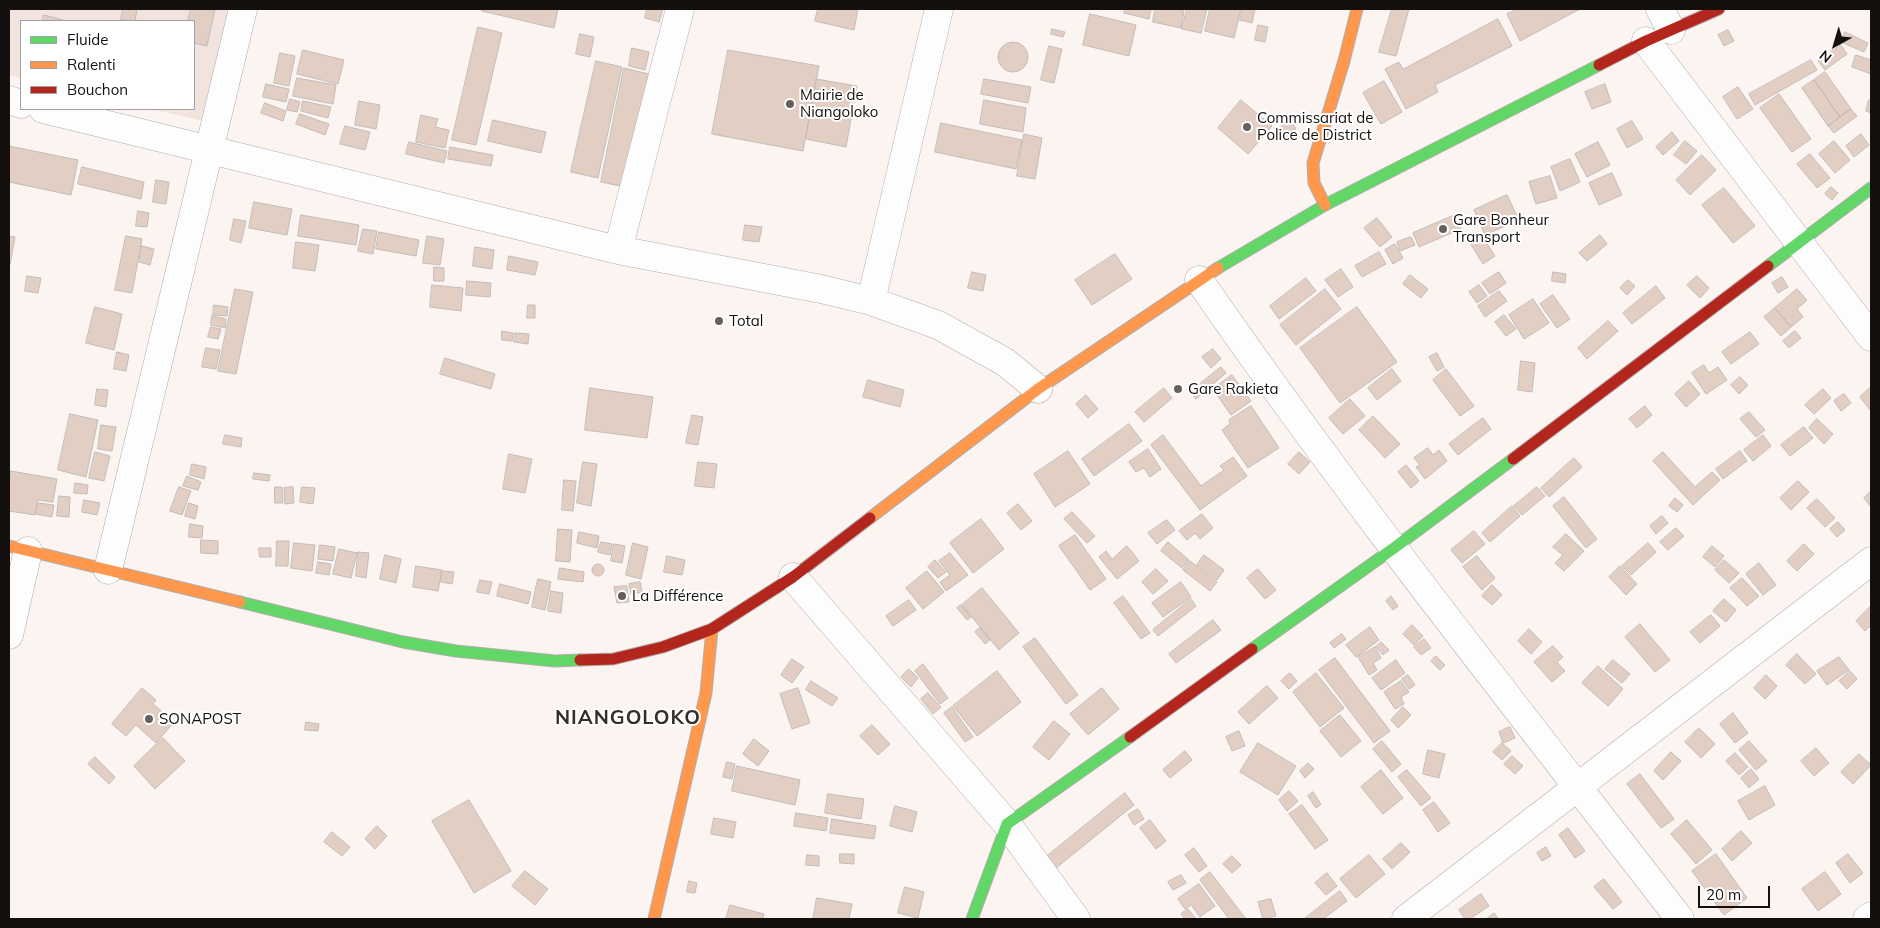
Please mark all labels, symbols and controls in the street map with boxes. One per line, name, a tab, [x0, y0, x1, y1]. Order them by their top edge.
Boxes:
legend	[20, 20, 195, 110]
north arrow	[1810, 20, 1860, 70]
text: Fluide	[67, 30, 108, 49]
text: N	[1816, 46, 1835, 67]
text: Ralenti	[67, 55, 116, 74]
text: Bouchon	[67, 80, 128, 99]
place label: Mairie de Niangoloko	[800, 86, 878, 121]
marker: Mairie de Niangoloko	[784, 98, 796, 110]
place label: Commissariat de Police de District	[1257, 109, 1373, 144]
marker: Commissariat de Police de District	[1241, 121, 1253, 133]
place label: Gare Bonheur Transport	[1453, 211, 1549, 246]
marker: Gare Bonheur Transport	[1437, 223, 1449, 235]
place label: Total	[729, 312, 763, 330]
marker: Total	[713, 315, 725, 327]
place label: Gare Rakieta	[1188, 380, 1278, 398]
marker: Gare Rakieta	[1172, 383, 1184, 395]
place label: La Différence	[632, 587, 723, 605]
marker: La Différence	[616, 590, 628, 602]
district label: NIANGOLOKO	[554, 706, 702, 730]
place label: SONAPOST	[159, 710, 242, 728]
marker: SONAPOST	[143, 713, 155, 725]
scale bar	[1700, 876, 1772, 908]
text: 20 m	[1706, 885, 1741, 904]

